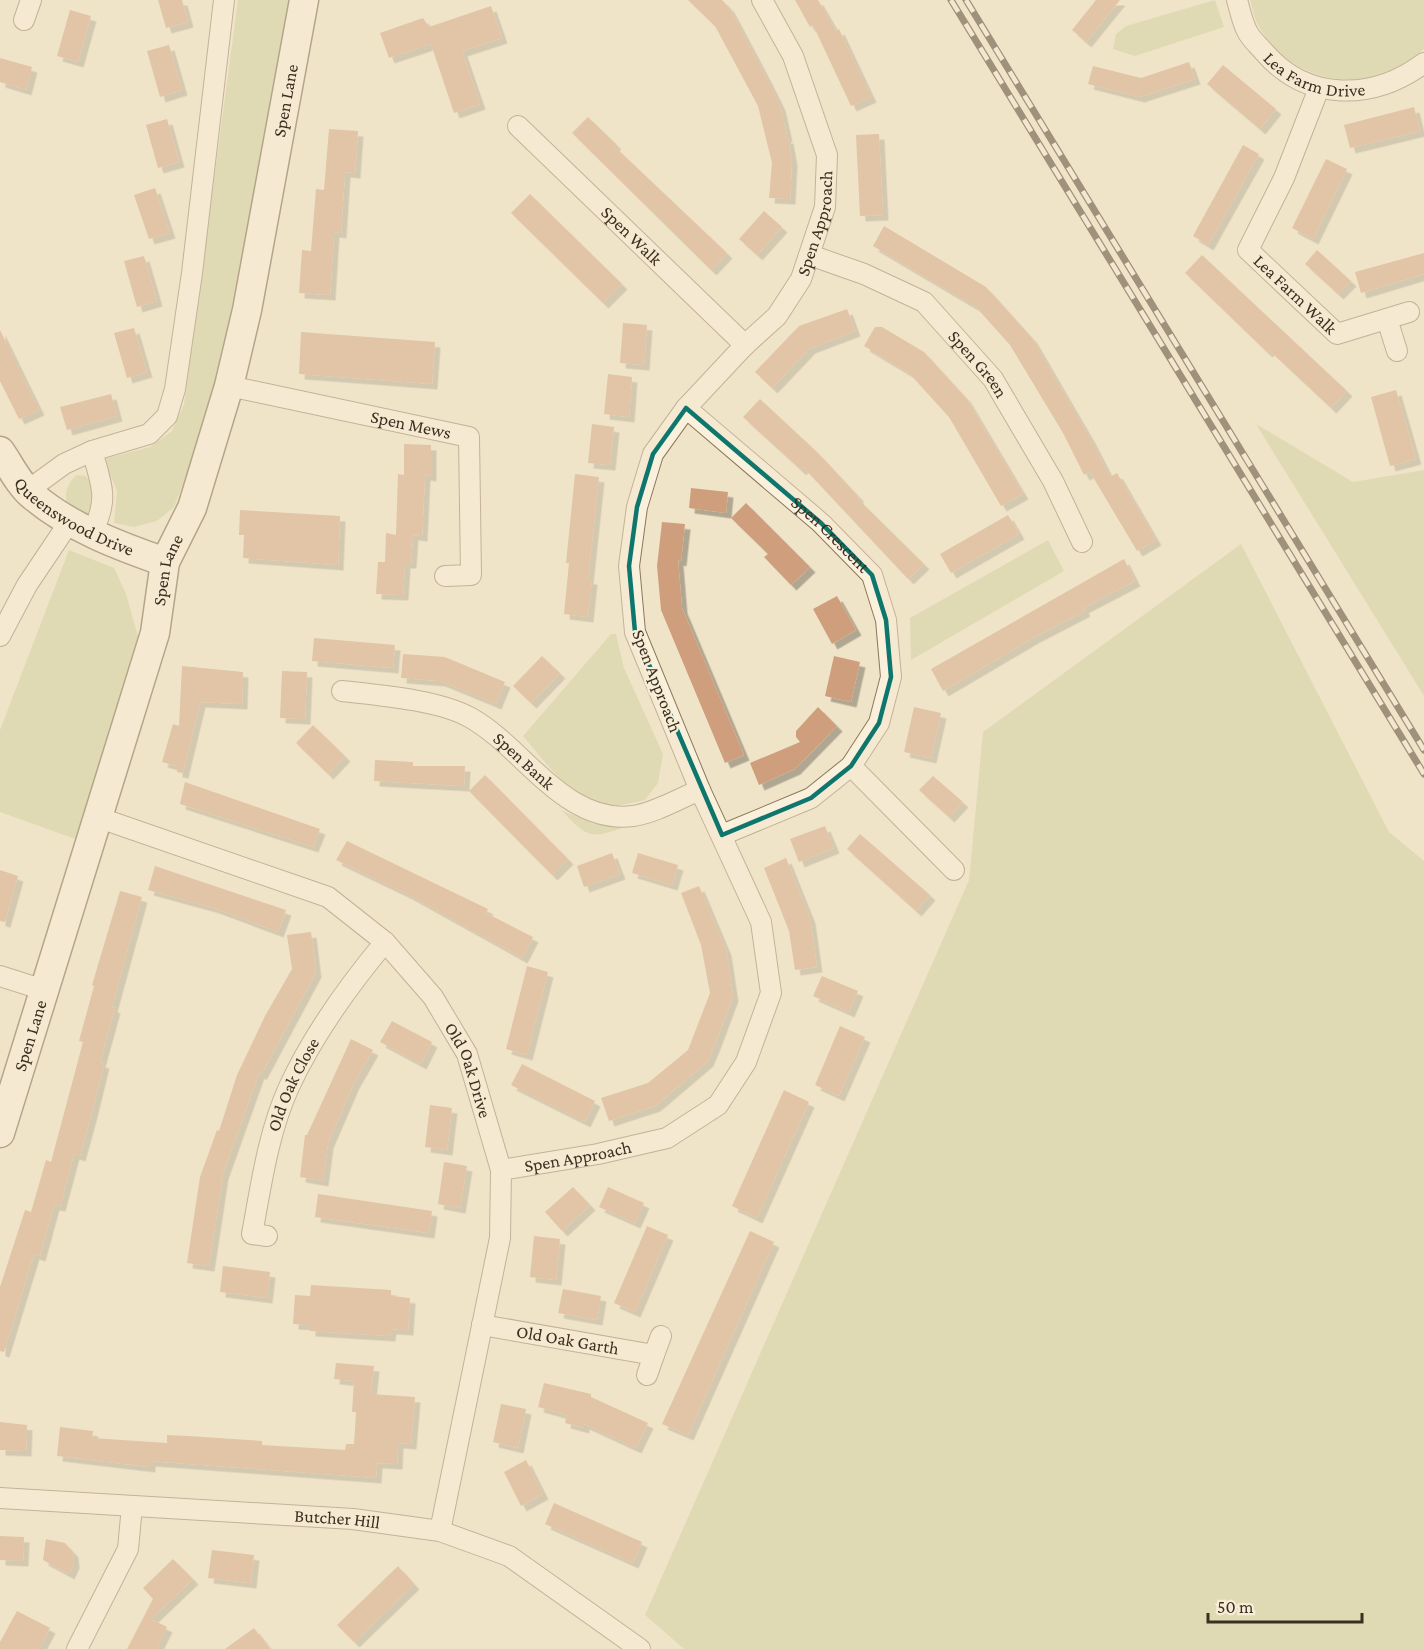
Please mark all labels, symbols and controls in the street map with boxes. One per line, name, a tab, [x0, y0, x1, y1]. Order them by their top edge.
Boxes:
street label: Lea Farm Drive	[1259, 48, 1366, 101]
street label: Spen Lane	[269, 62, 302, 139]
street label: Spen Approach	[793, 170, 836, 278]
street label: Spen Walk	[597, 202, 666, 270]
street label: Lea Farm Walk	[1249, 251, 1341, 339]
street label: Spen Green	[944, 326, 1012, 402]
street label: Spen Mews	[369, 406, 453, 443]
street label: Queenswood Drive	[10, 473, 137, 560]
street label: Spen Crescent	[787, 492, 875, 577]
street label: Spen Lane	[149, 531, 187, 607]
street label: Spen Approach	[628, 627, 686, 735]
street label: Spen Bank	[489, 728, 559, 794]
street label: Spen Lane	[10, 997, 51, 1074]
street label: Old Oak Drive	[440, 1019, 495, 1120]
street label: Old Oak Close	[264, 1034, 323, 1134]
street label: Spen Approach	[523, 1137, 634, 1176]
street label: Old Oak Garth	[515, 1321, 621, 1359]
street label: Butcher Hill	[294, 1506, 382, 1533]
scale bar	[1208, 1586, 1362, 1624]
text: 50 m	[1217, 1597, 1254, 1617]

